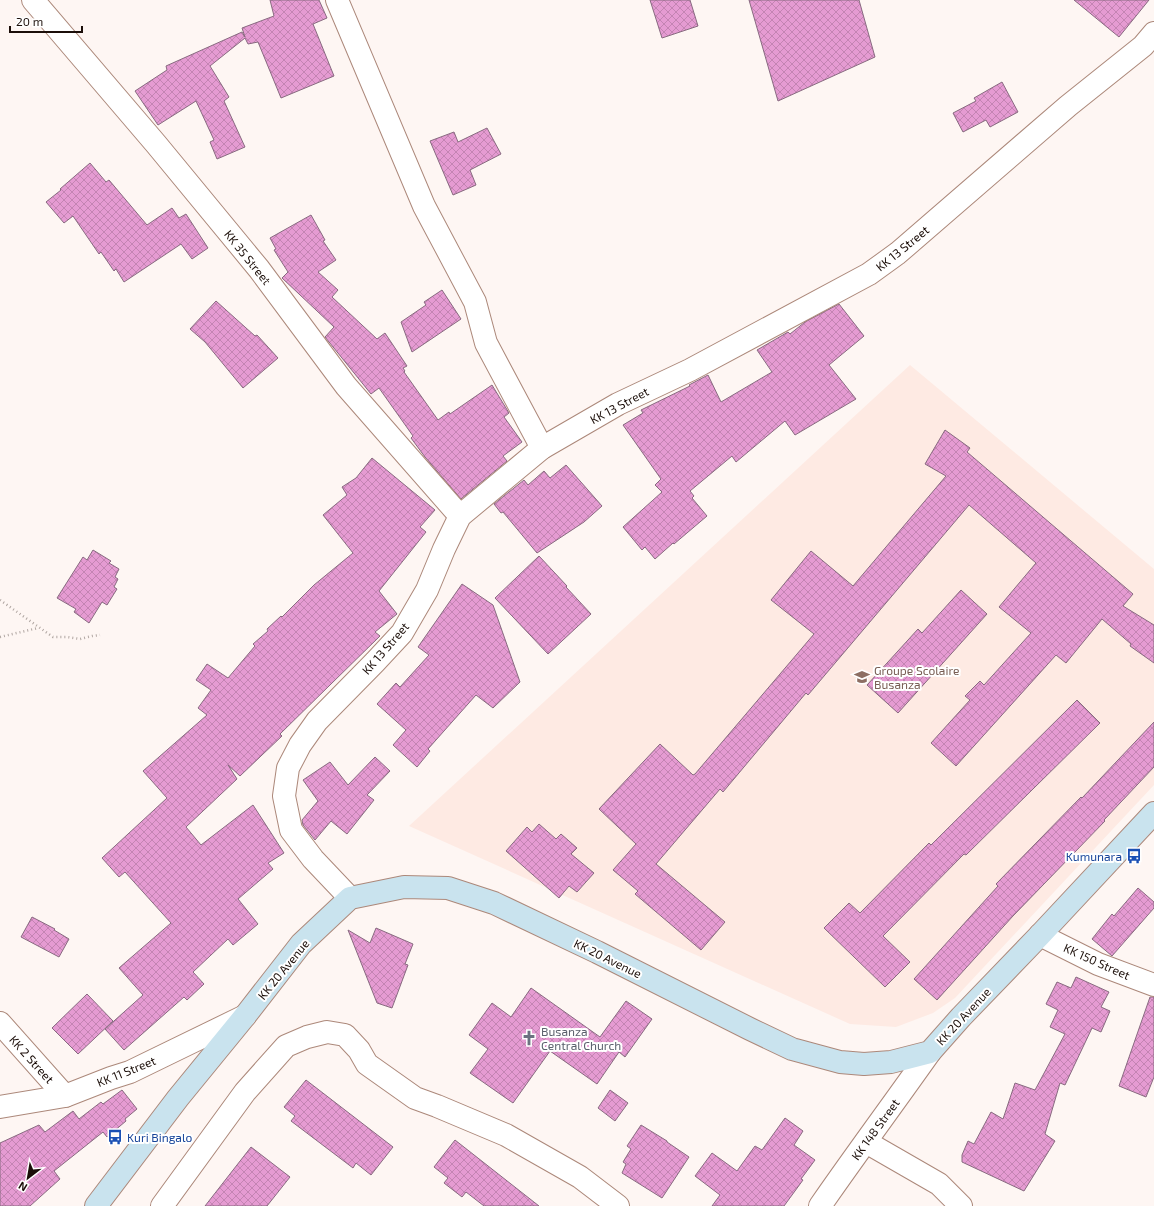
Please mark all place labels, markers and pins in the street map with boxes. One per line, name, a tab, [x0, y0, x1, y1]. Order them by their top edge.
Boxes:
place label: Groupe Scolaire Busanza	[874, 663, 959, 691]
school or university icon: Groupe Scolaire Busanza	[853, 668, 871, 686]
bus stop icon: Kumunara	[1125, 847, 1143, 865]
place label: Kumunara	[1066, 849, 1122, 863]
place label: Busanza Central Church	[541, 1024, 621, 1052]
church icon: Busanza Central Church	[520, 1029, 538, 1047]
bus stop icon: Kuri Bingalo	[106, 1128, 124, 1146]
place label: Kuri Bingalo	[127, 1130, 193, 1144]

